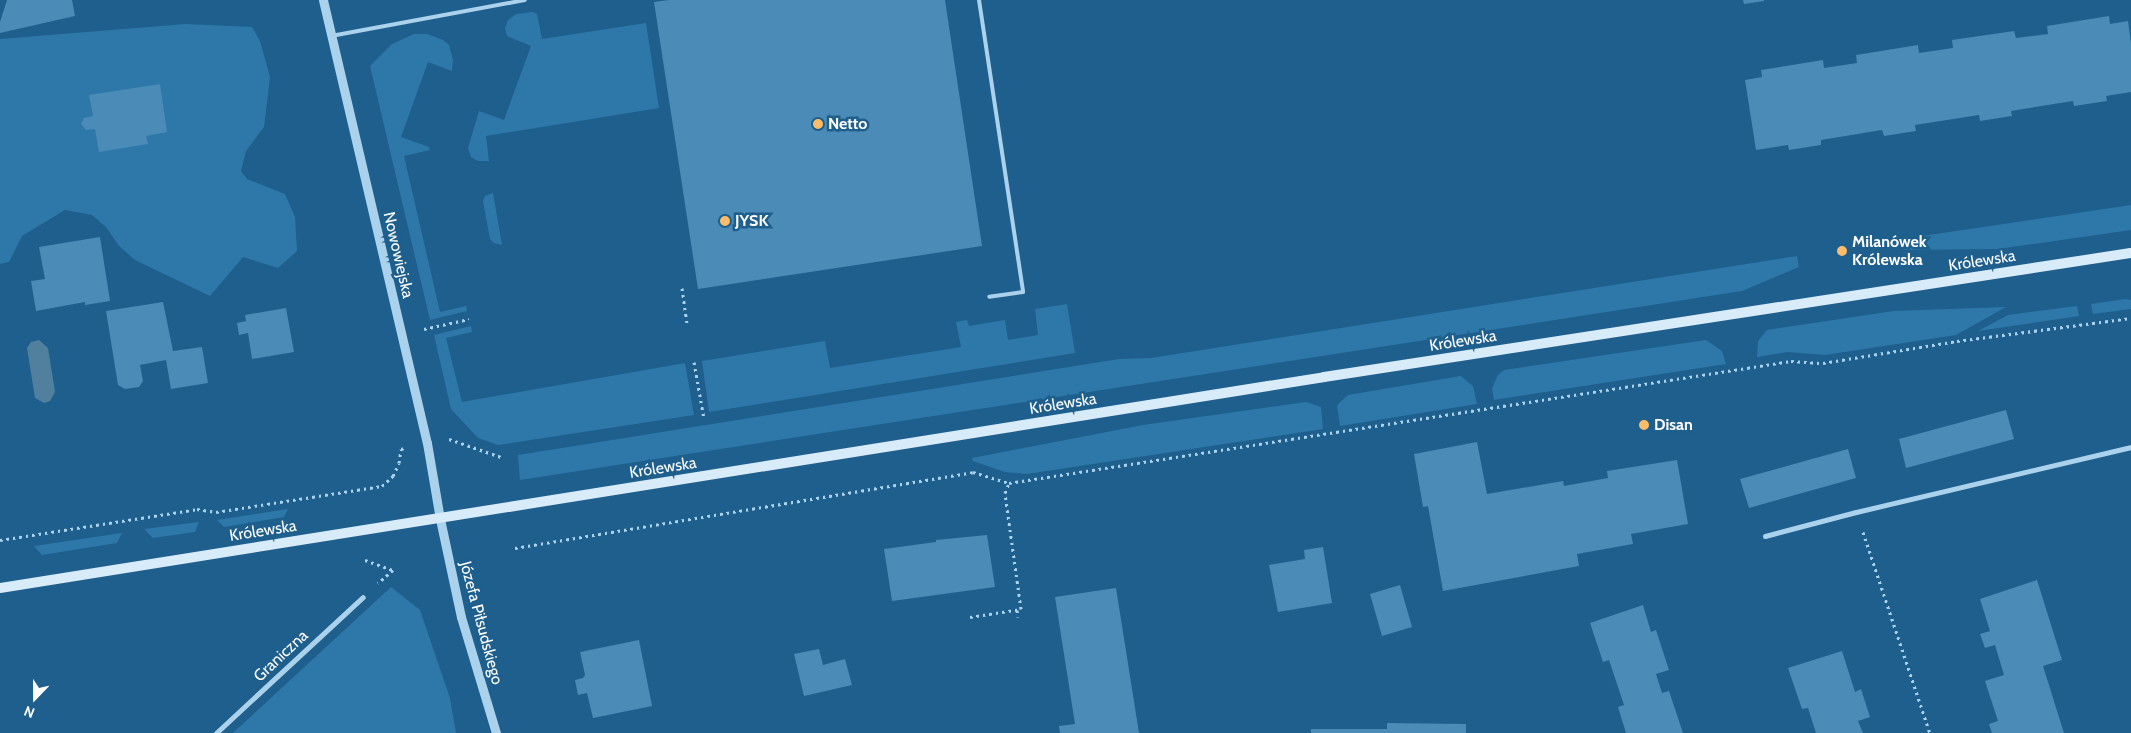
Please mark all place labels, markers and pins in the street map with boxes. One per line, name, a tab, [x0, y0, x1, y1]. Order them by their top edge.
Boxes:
place label: Netto	[828, 114, 867, 134]
marker: Netto	[812, 118, 824, 130]
place label: JYSK	[735, 211, 768, 231]
marker: JYSK	[719, 215, 731, 227]
place label: Milanówek Królewska	[1852, 232, 1927, 270]
marker: Milanówek Królewska	[1836, 245, 1848, 257]
place label: Disan	[1654, 415, 1693, 435]
marker: Disan	[1638, 419, 1650, 431]

